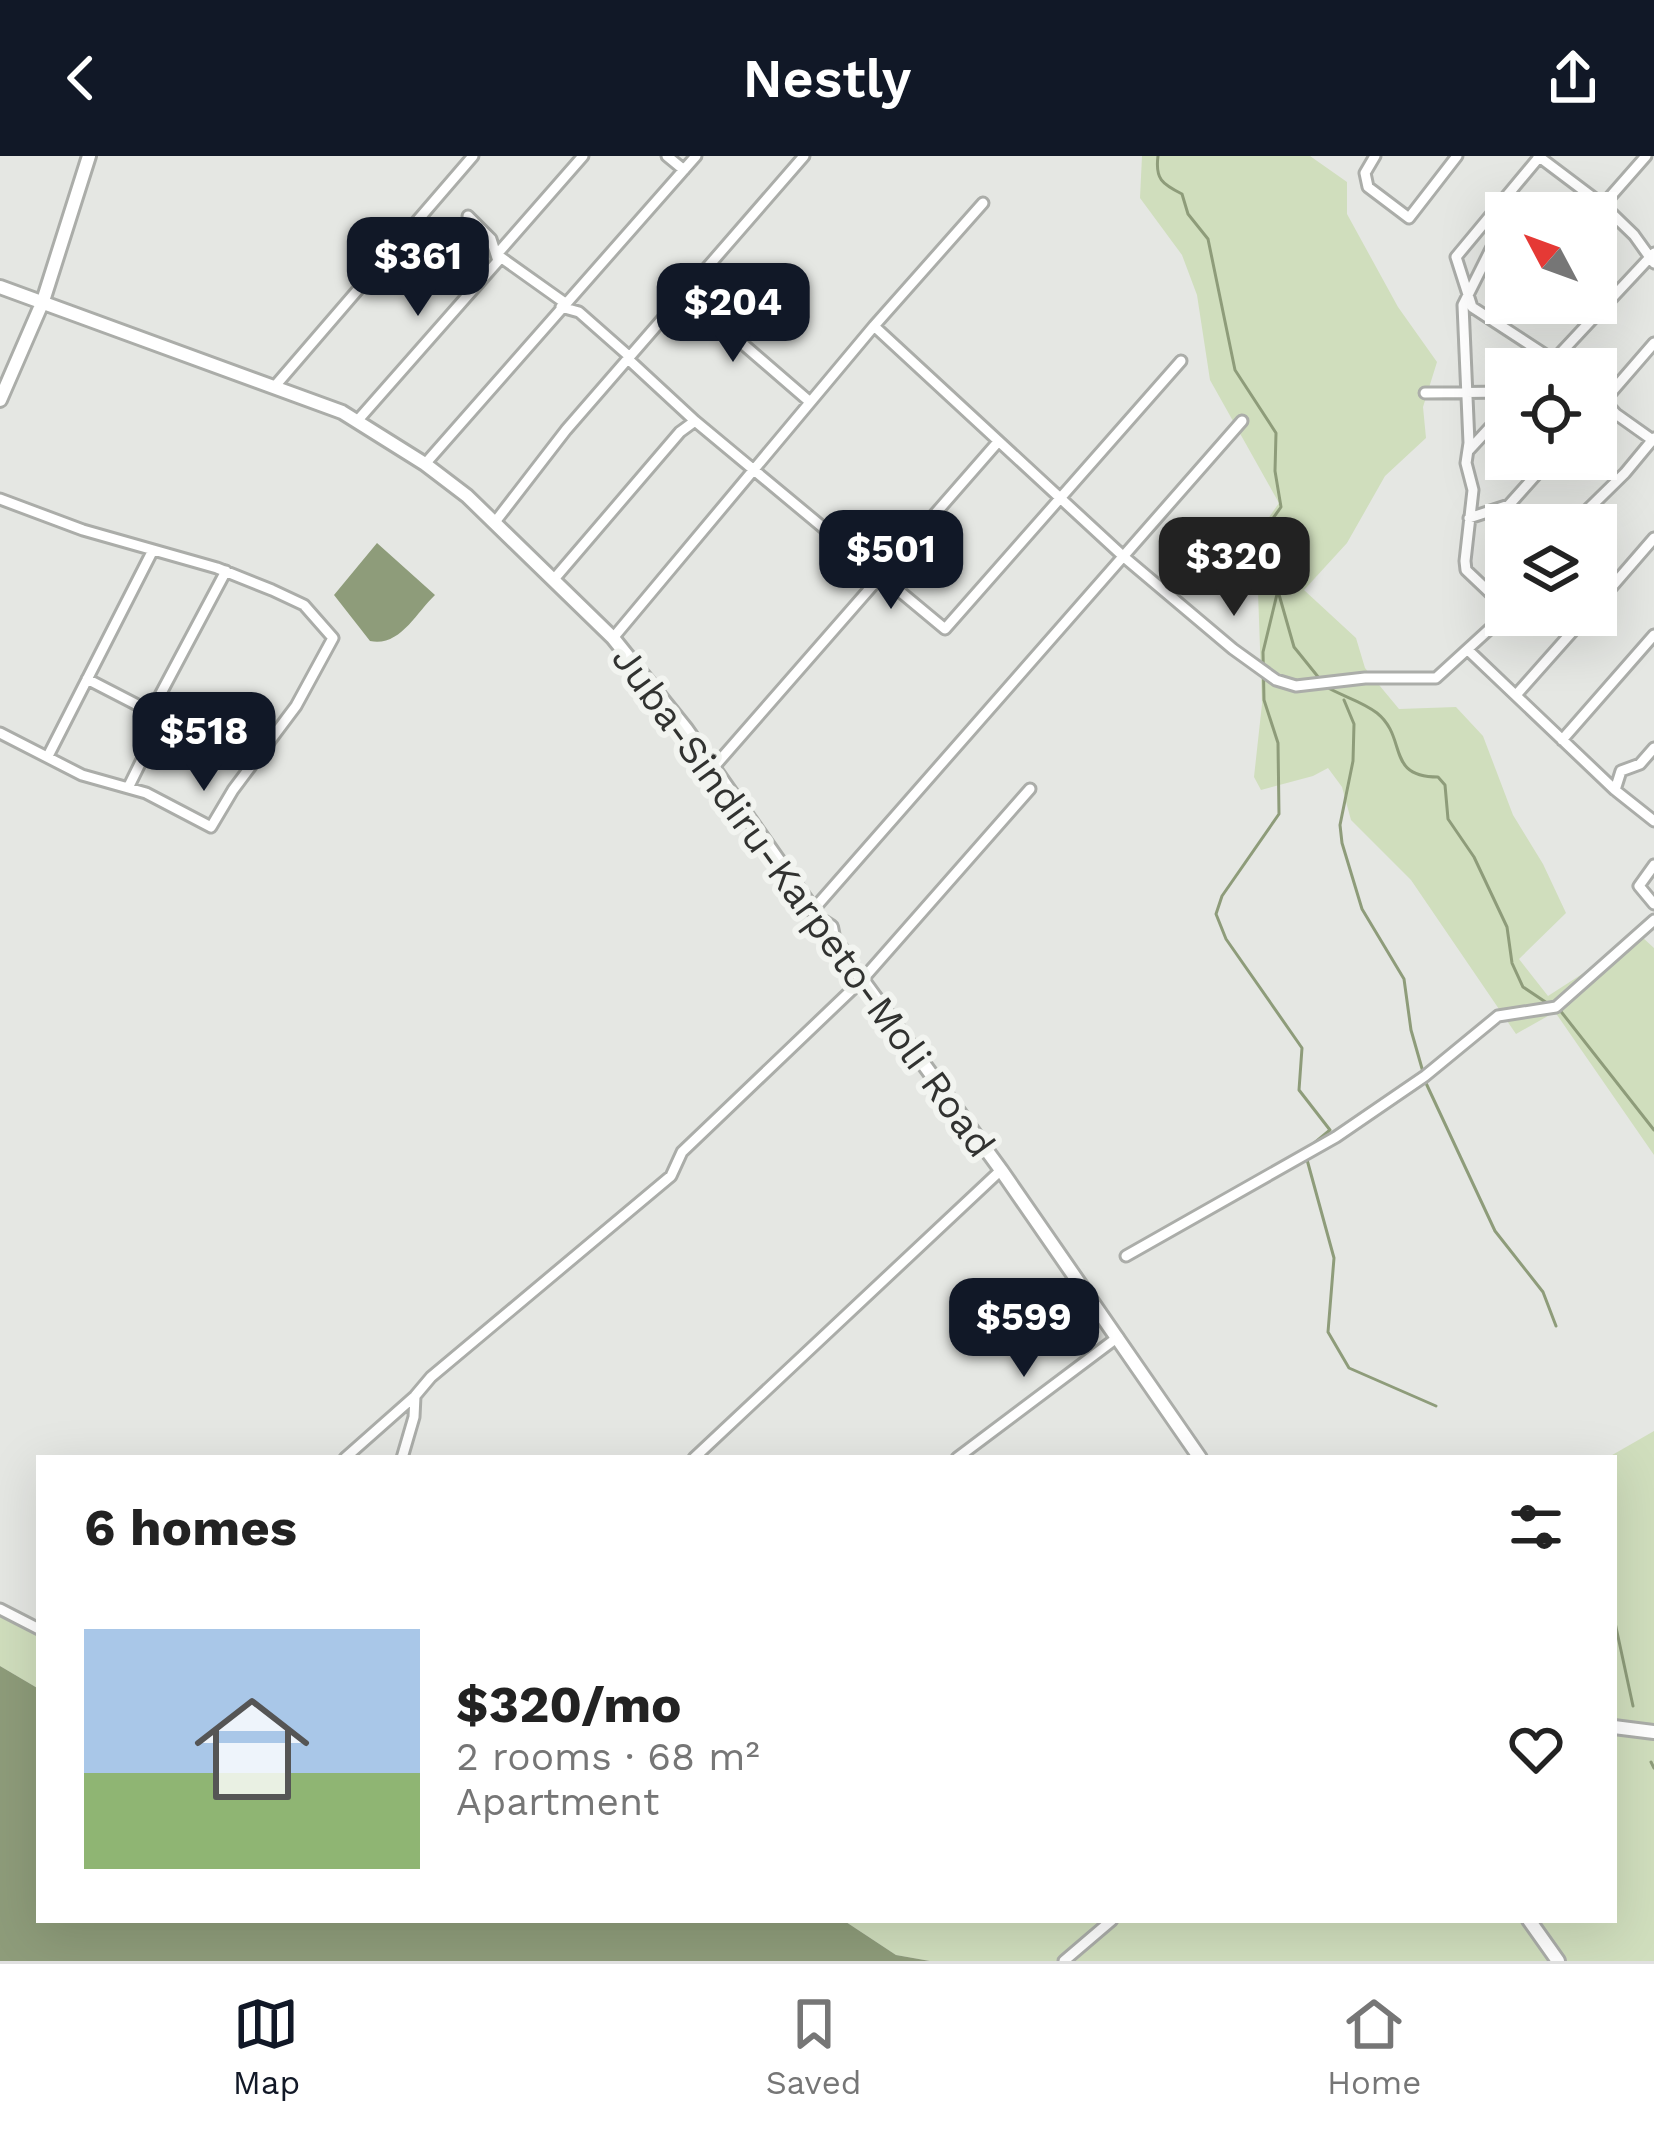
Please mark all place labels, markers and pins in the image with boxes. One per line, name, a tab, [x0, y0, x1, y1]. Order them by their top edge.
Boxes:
pin: $361	[347, 217, 489, 319]
pin: $204	[662, 263, 804, 365]
pin: $501	[820, 510, 962, 612]
pin: $320	[1163, 517, 1305, 619]
pin: $518	[133, 692, 275, 794]
pin: $599	[953, 1278, 1095, 1380]

